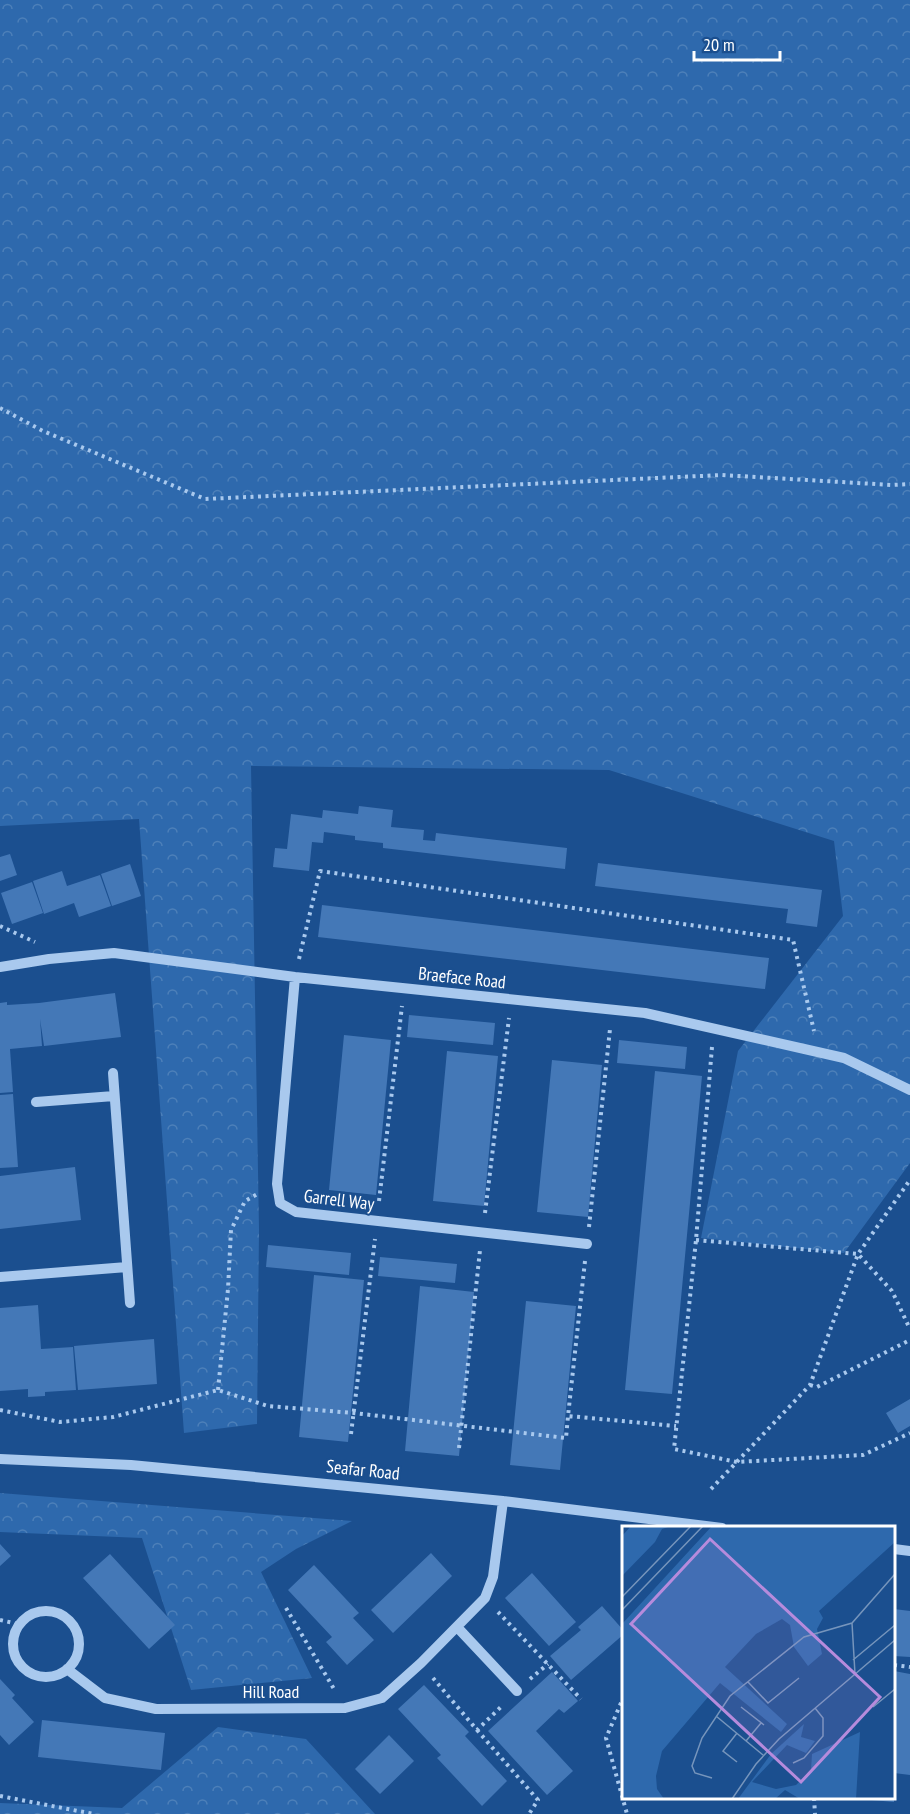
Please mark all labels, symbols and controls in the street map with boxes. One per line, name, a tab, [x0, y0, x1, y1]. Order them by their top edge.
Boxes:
scale bar	[694, 24, 780, 62]
text: 20 m	[703, 33, 735, 56]
street label: Braeface Road	[417, 961, 507, 994]
street label: Garrell Way	[303, 1184, 376, 1215]
street label: Seafar Road	[325, 1454, 401, 1485]
inset map	[622, 1526, 895, 1799]
street label: Hill Road	[243, 1680, 299, 1703]

